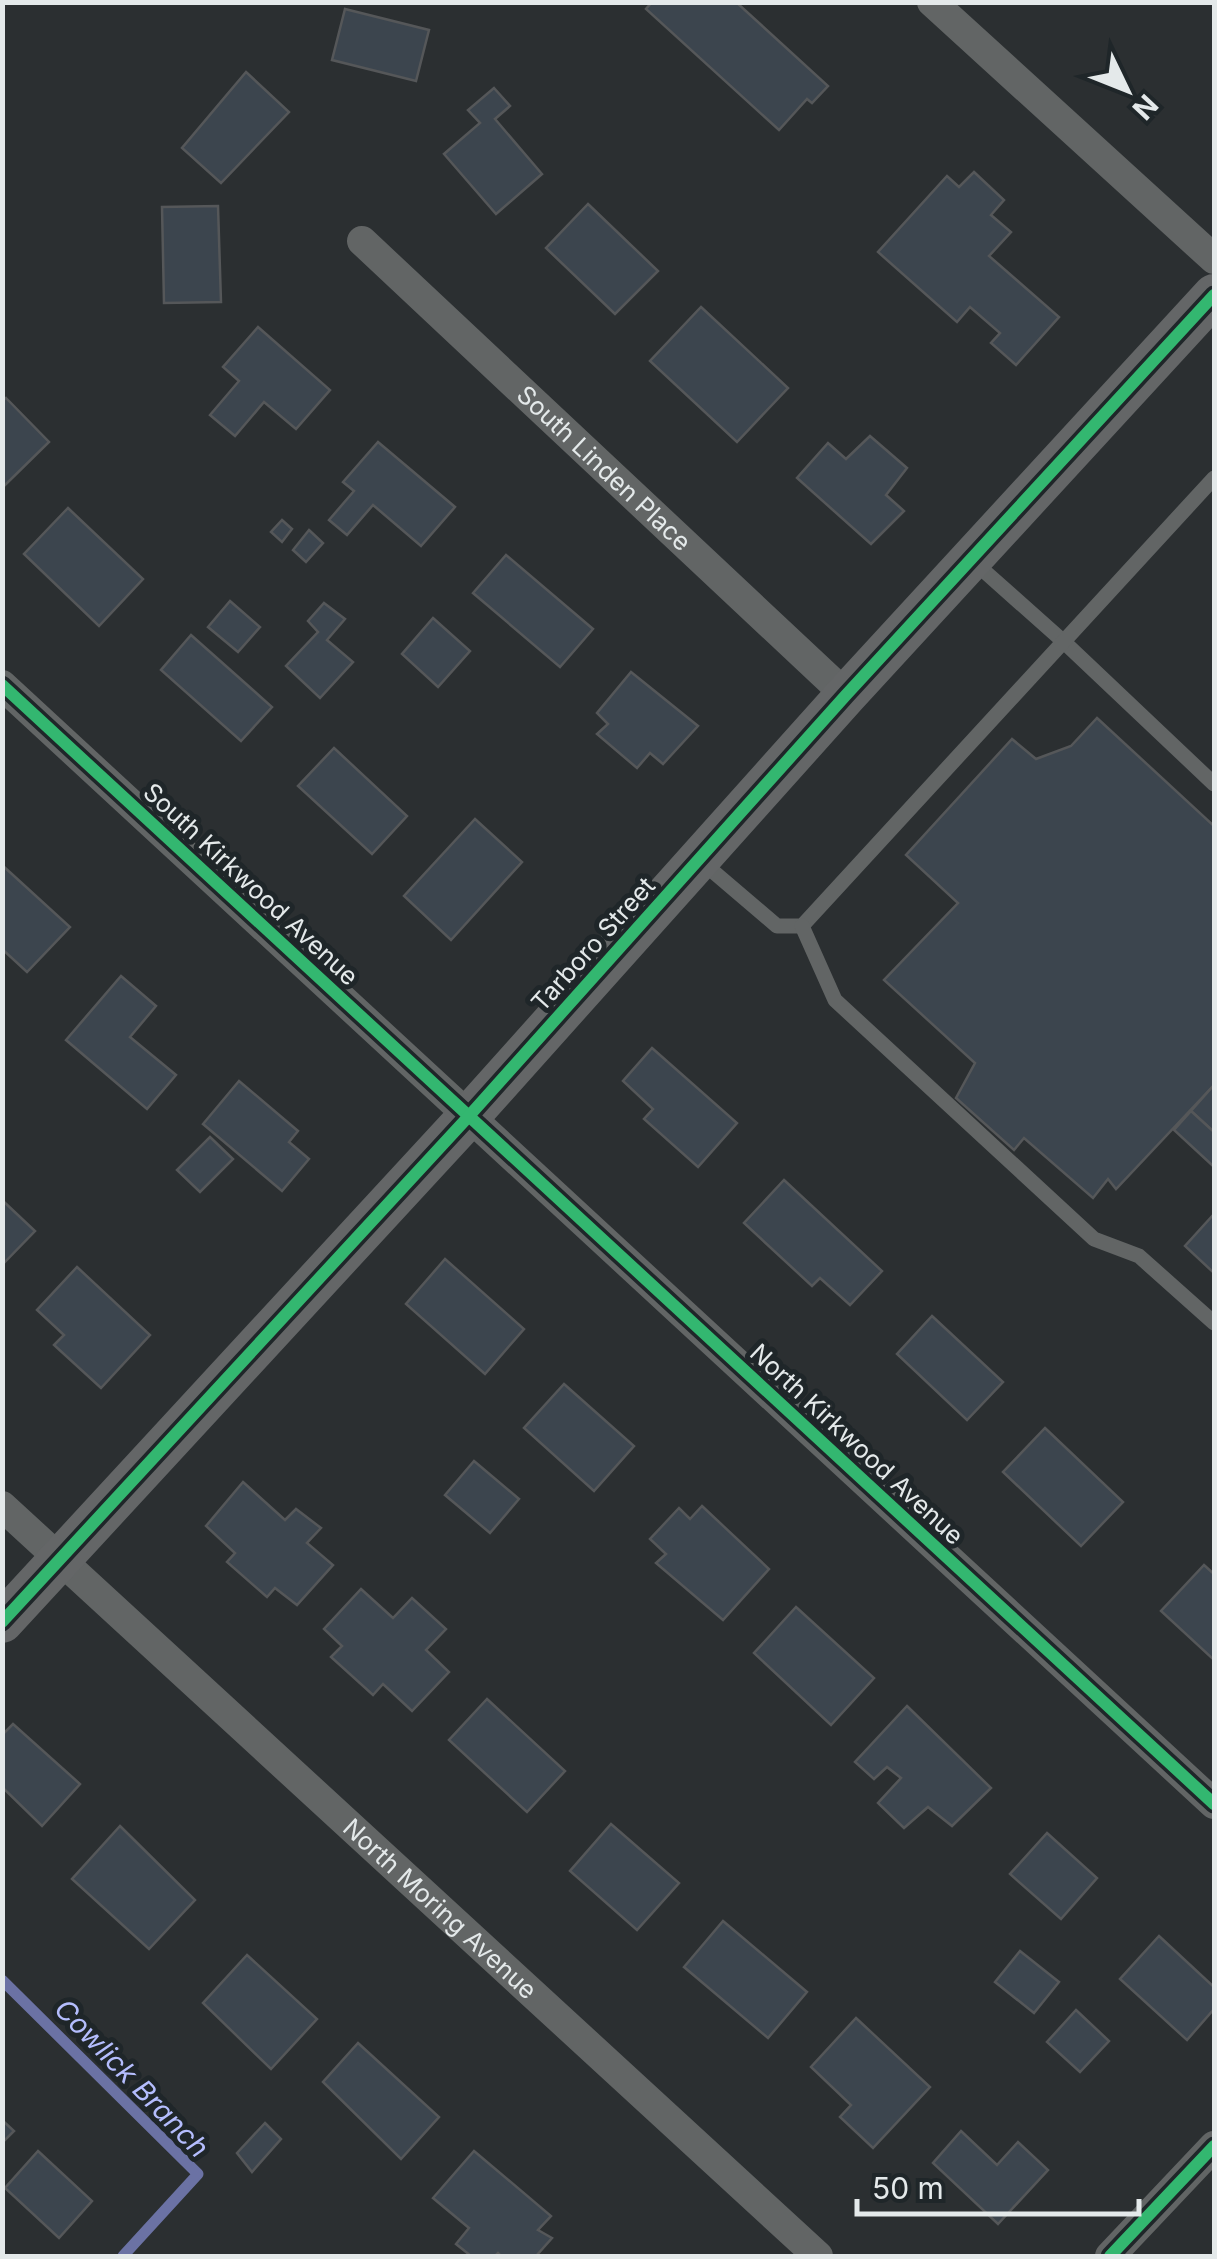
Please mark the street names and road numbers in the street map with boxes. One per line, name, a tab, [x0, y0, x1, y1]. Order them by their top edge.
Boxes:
street label: South Linden Place	[511, 379, 697, 557]
street label: South Kirkwood Avenue	[137, 777, 365, 991]
street label: Tarboro Street	[525, 871, 661, 1017]
street label: North Kirkwood Avenue	[744, 1337, 970, 1551]
street label: North Moring Avenue	[337, 1812, 543, 2005]

